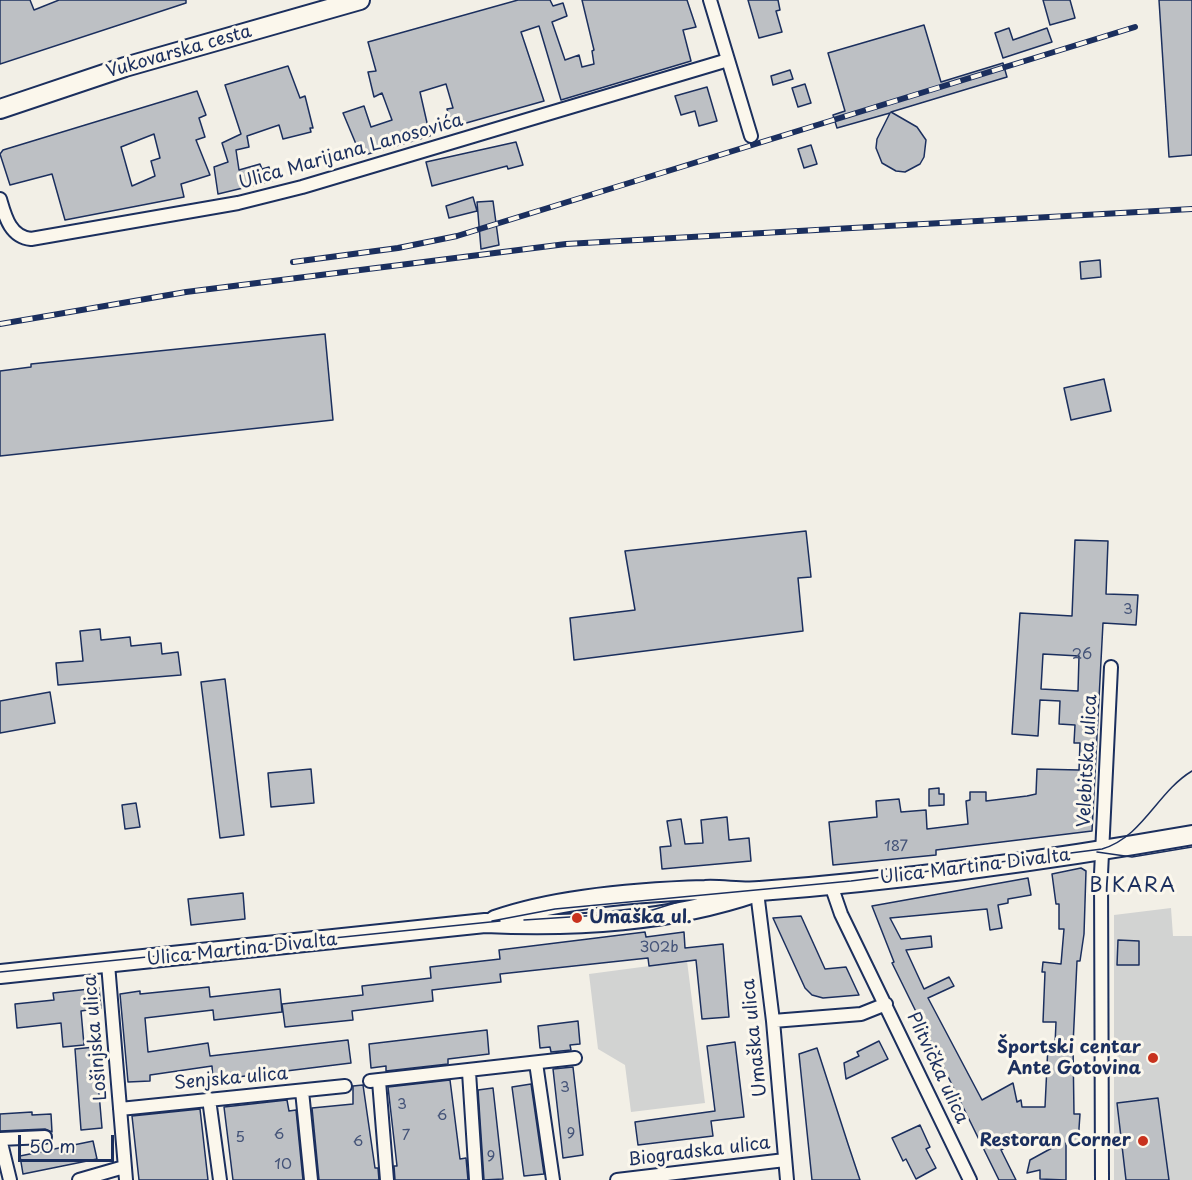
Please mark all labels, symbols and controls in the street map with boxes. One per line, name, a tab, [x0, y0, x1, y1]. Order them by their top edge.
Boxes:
street label: Vukovarska cesta	[104, 21, 254, 83]
street label: Ulica Marijana Lanosovića	[236, 110, 466, 194]
house number: 3	[1123, 601, 1133, 619]
house number: 26	[1072, 646, 1092, 664]
street label: Velebitska ulica	[1074, 694, 1102, 828]
house number: 187	[884, 838, 908, 856]
street label: Ulica Martina Divalta	[879, 845, 1071, 889]
district label: BIKARA	[1089, 874, 1177, 898]
place label: Umaška ul.	[589, 907, 692, 929]
marker: Umaška ul.	[570, 911, 584, 925]
street label: Ulica Martina Divalta	[146, 929, 338, 971]
house number: 302b	[639, 939, 679, 957]
street label: Lošinjska ulica	[80, 974, 112, 1102]
street label: Umaška ulica	[738, 978, 772, 1098]
street label: Plitvička ulica	[902, 1009, 972, 1127]
place label: Športski centar Ante Gotovina	[997, 1037, 1141, 1080]
marker: Športski centar Ante Gotovina	[1146, 1051, 1160, 1065]
street label: Senjska ulica	[173, 1063, 289, 1095]
house number: 3	[560, 1079, 570, 1097]
house number: 3	[397, 1096, 407, 1114]
house number: 6	[437, 1107, 447, 1125]
scale bar	[21, 1123, 117, 1161]
house number: 9	[567, 1125, 575, 1143]
house number: 6	[274, 1126, 284, 1144]
house number: 7	[402, 1127, 410, 1145]
house number: 5	[235, 1129, 245, 1147]
place label: Restoran Corner	[979, 1130, 1131, 1152]
text: 50 m	[29, 1132, 76, 1159]
house number: 6	[353, 1133, 363, 1151]
street label: Biogradska ulica	[627, 1133, 771, 1171]
marker: Restoran Corner	[1136, 1134, 1150, 1148]
house number: 9	[487, 1148, 495, 1166]
house number: 10	[274, 1156, 292, 1174]

